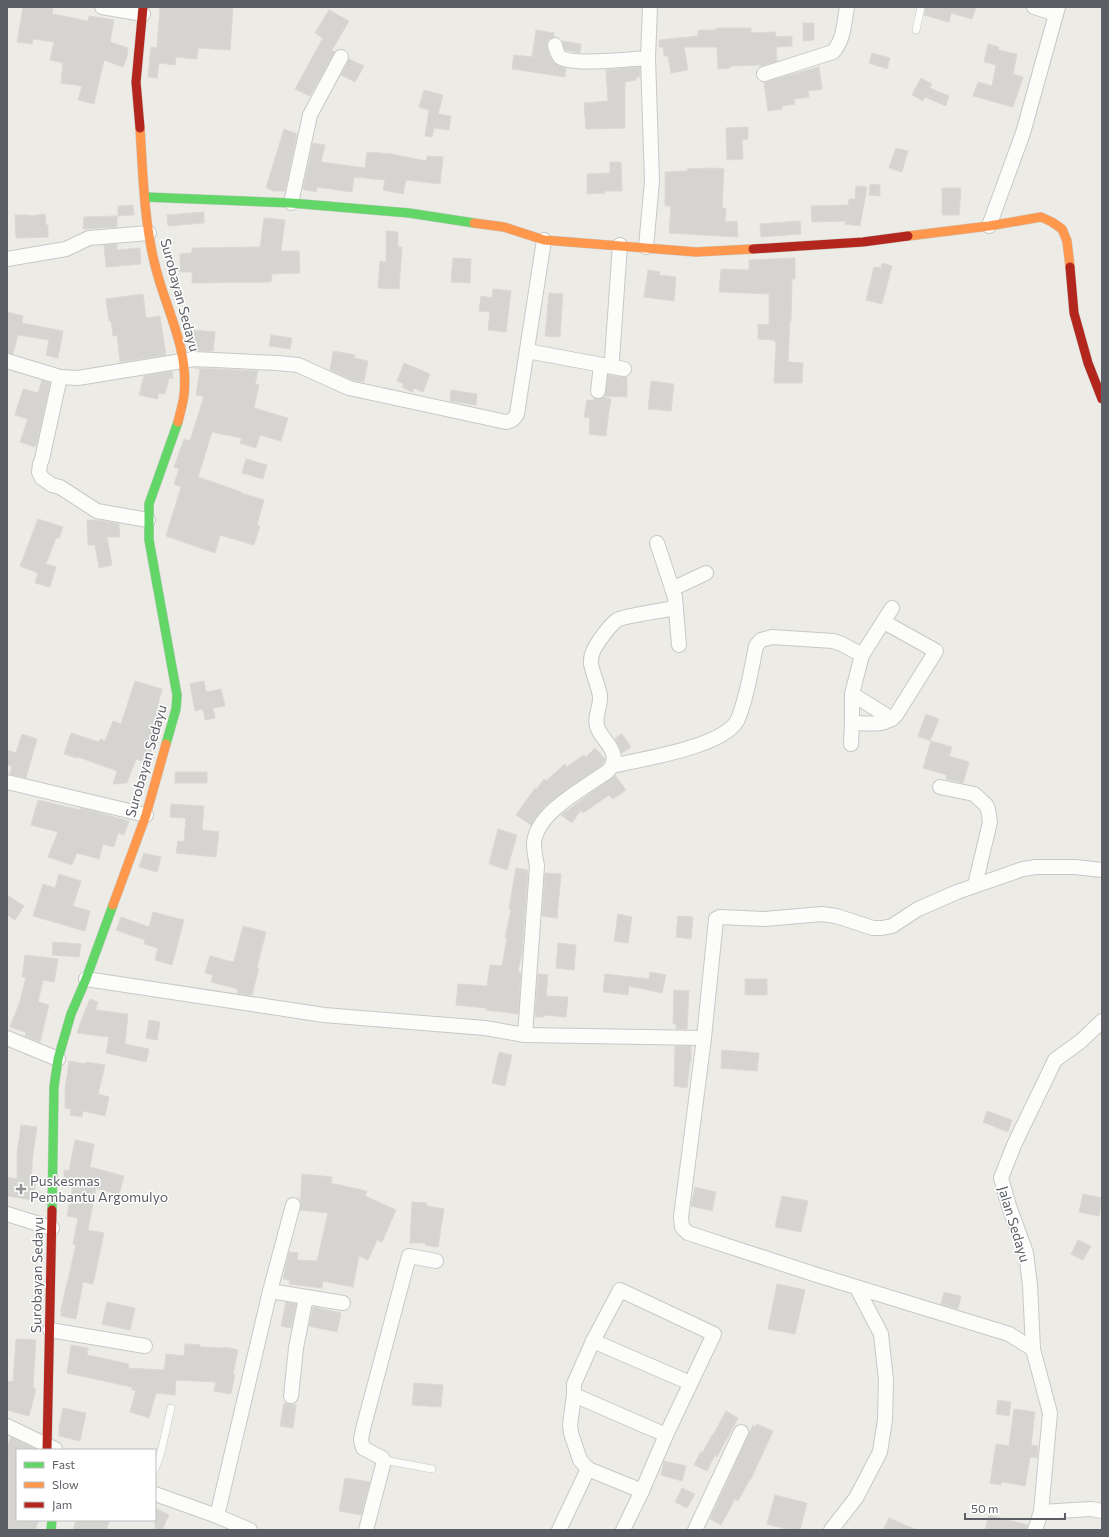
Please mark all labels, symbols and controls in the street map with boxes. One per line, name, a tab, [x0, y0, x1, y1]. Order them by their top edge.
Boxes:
street label: Surobayan Sedayu	[157, 237, 204, 353]
street label: Surobayan Sedayu	[121, 703, 170, 819]
place label: Puskesmas Pembantu Argomulyo	[30, 1172, 168, 1205]
marker: Puskesmas Pembantu Argomulyo	[15, 1183, 27, 1195]
street label: Jalan Sedayu	[995, 1184, 1034, 1264]
street label: Surobayan Sedayu	[27, 1217, 46, 1333]
legend	[16, 1449, 156, 1521]
text: Fast	[52, 1457, 75, 1471]
text: Slow	[52, 1477, 79, 1491]
scale bar	[965, 1495, 1065, 1521]
text: Jam	[52, 1497, 72, 1512]
text: 50 m	[971, 1501, 999, 1515]

